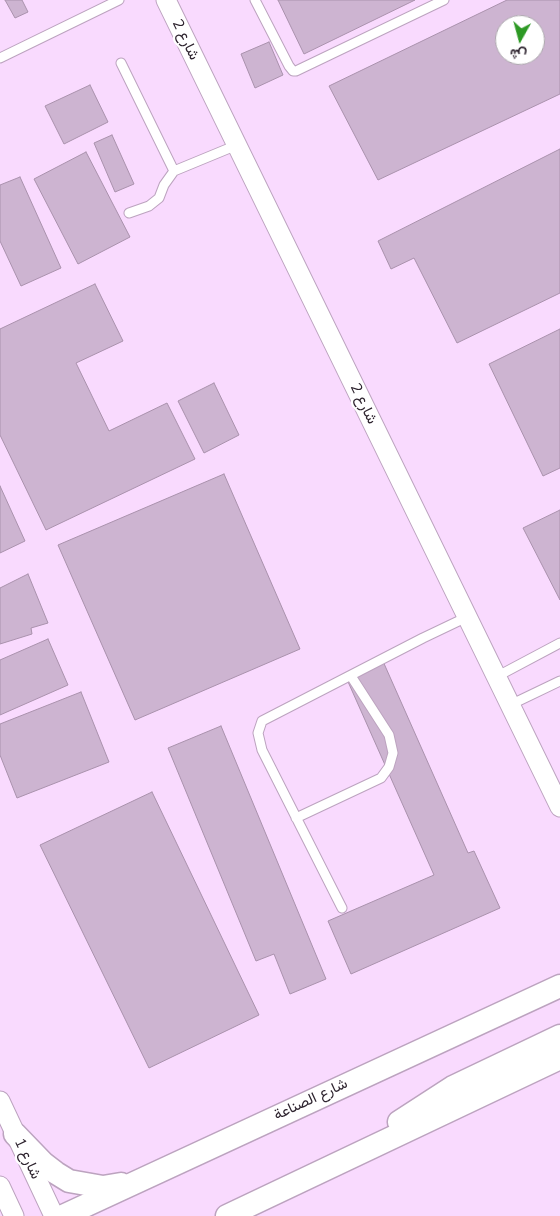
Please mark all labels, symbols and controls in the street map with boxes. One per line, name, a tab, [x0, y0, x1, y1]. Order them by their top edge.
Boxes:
north arrow	[495, 15, 545, 65]
street label: شارع 2	[167, 17, 203, 63]
text: ش	[509, 44, 528, 65]
street label: شارع 2	[345, 381, 381, 427]
street label: شارع الصناعة	[271, 1075, 351, 1125]
street label: شارع 1	[10, 1136, 44, 1182]

